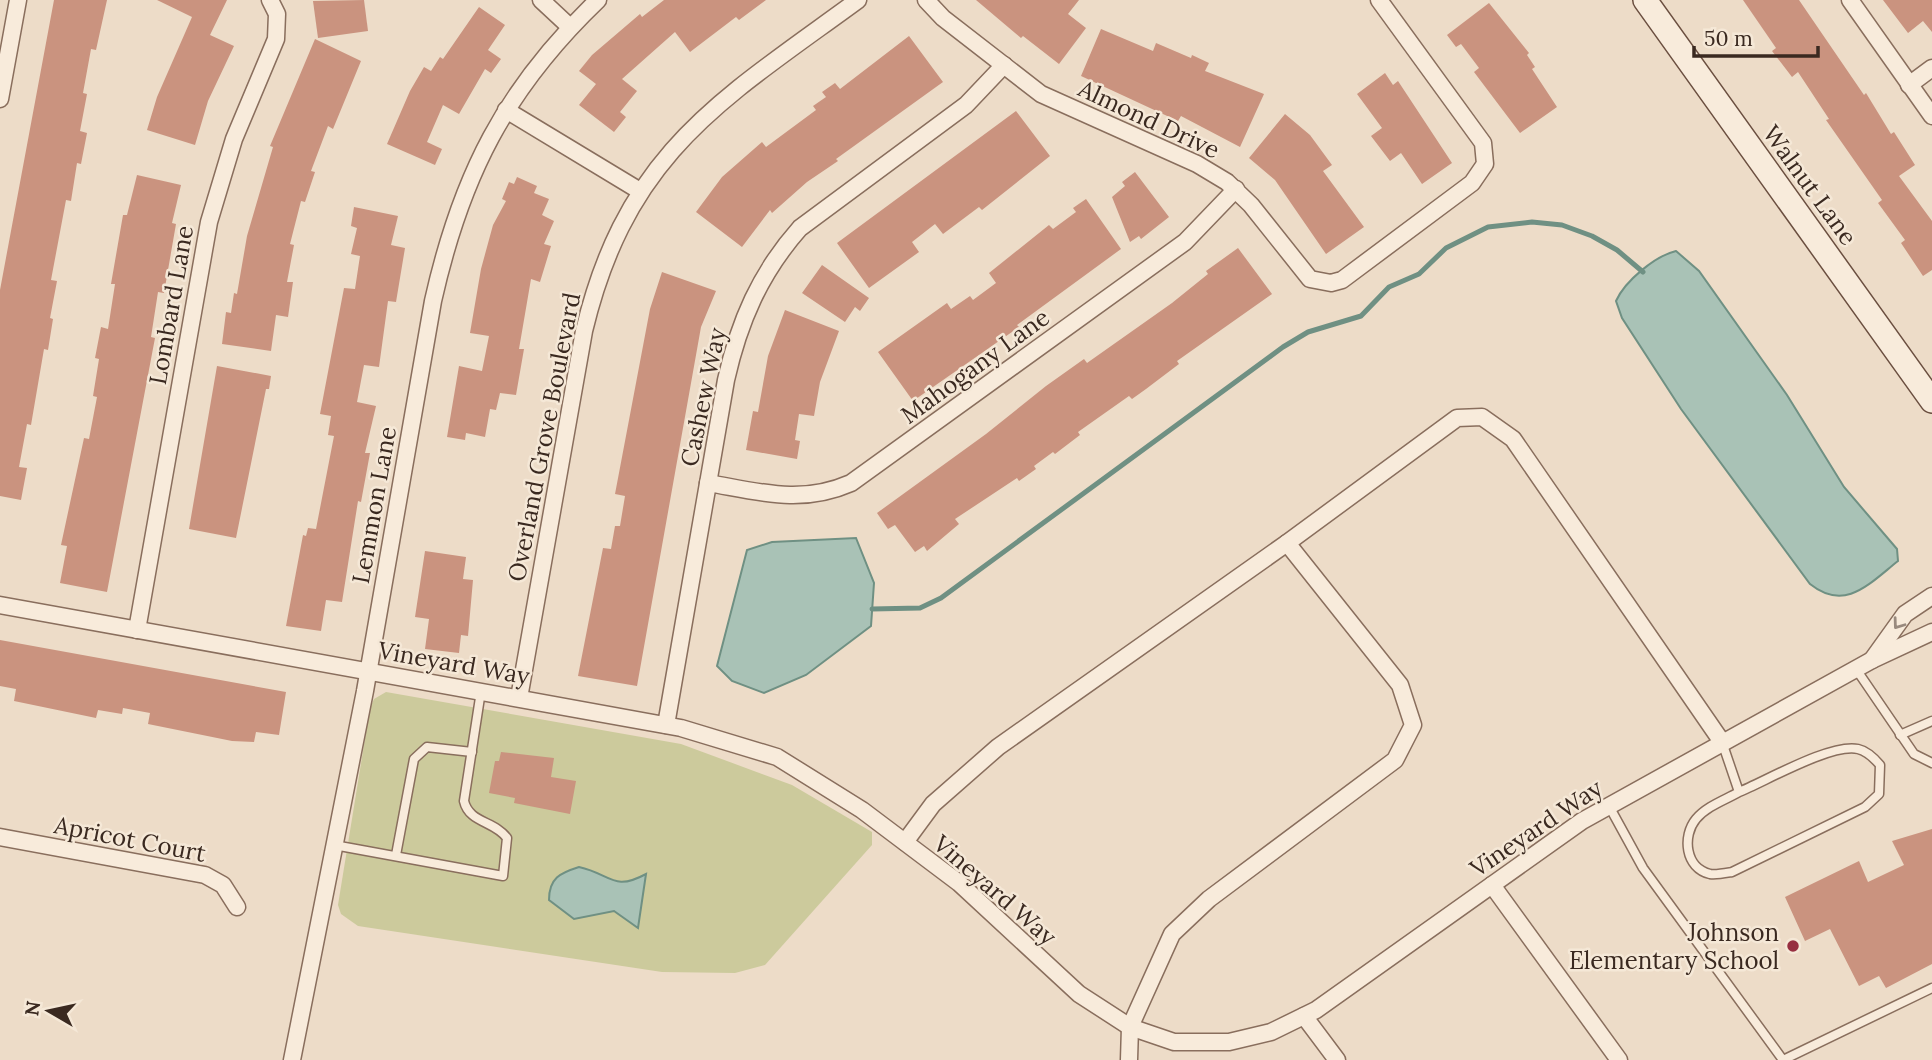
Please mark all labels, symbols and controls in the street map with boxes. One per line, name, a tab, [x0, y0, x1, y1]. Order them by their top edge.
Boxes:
scale bar	[1694, 14, 1818, 58]
text: 50 m	[1704, 25, 1753, 52]
street label: Almond Drive	[1073, 72, 1225, 165]
street label: Walnut Lane	[1756, 119, 1864, 251]
street label: Lombard Lane	[142, 223, 200, 387]
street label: Overland Grove Boulevard	[501, 290, 587, 584]
street label: Mahogany Lane	[895, 302, 1055, 430]
street label: Cashew Way	[673, 325, 733, 469]
street label: Lemmon Lane	[345, 424, 403, 586]
one-way arrow	[1894, 616, 1906, 628]
street label: Vineyard Way	[375, 634, 532, 692]
street label: Vineyard Way	[1463, 772, 1608, 884]
street label: Apricot Court	[51, 809, 209, 869]
street label: Vineyard Way	[926, 827, 1063, 952]
place label: Johnson Elementary School	[1569, 917, 1779, 976]
marker: Johnson Elementary School	[1785, 938, 1801, 954]
north arrow	[14, 976, 84, 1046]
text: N	[19, 999, 45, 1017]

